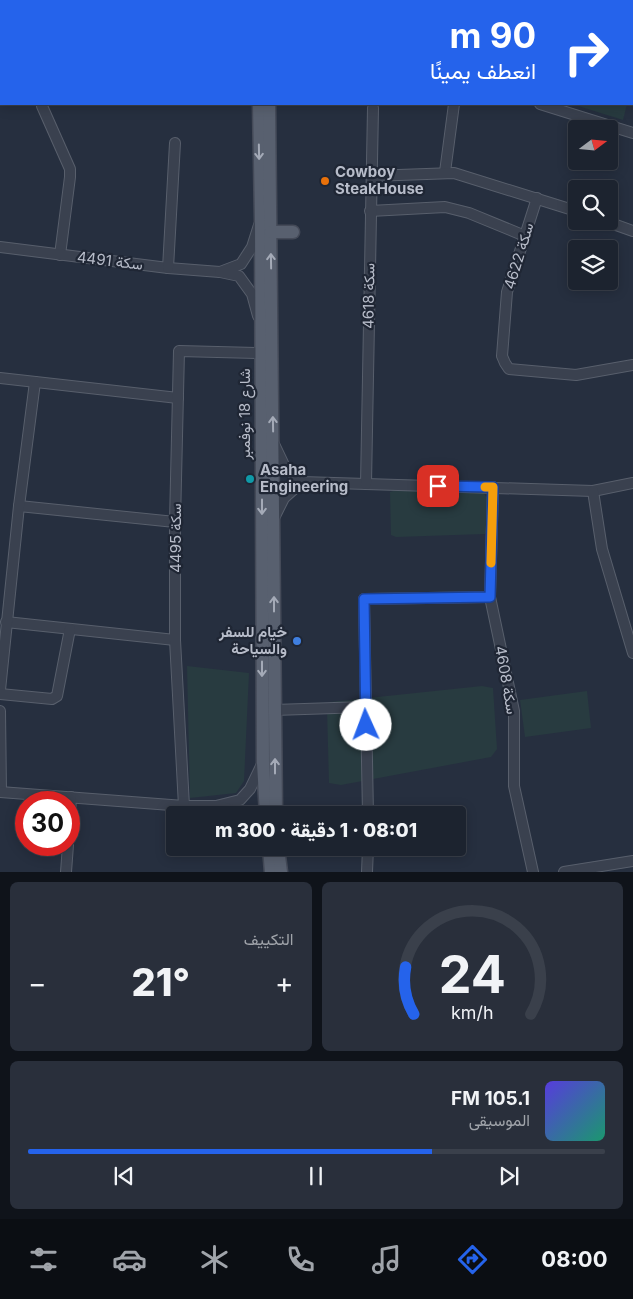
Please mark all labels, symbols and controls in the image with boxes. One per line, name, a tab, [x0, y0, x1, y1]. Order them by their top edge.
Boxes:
text: 90 m	[449, 14, 536, 56]
icon: right	[554, 20, 619, 85]
text: انعطف يمينًا	[430, 58, 536, 84]
north arrow	[568, 120, 618, 170]
map controls	[568, 120, 618, 290]
one-way arrow	[255, 144, 264, 160]
place label: Cowboy SteakHouse	[335, 162, 424, 198]
marker: Cowboy SteakHouse	[319, 175, 331, 187]
button: search	[568, 180, 618, 230]
street label: سكة 4622	[499, 220, 538, 292]
button: layers	[568, 240, 618, 290]
street label: سكة 4491	[76, 247, 144, 274]
one-way arrow	[266, 254, 276, 270]
street label: سكة 4618	[358, 263, 379, 329]
street label: شارع 18 نوفمبر	[235, 368, 256, 461]
one-way arrow	[268, 416, 278, 432]
place label: Asaha Engineering	[260, 460, 348, 496]
pin	[417, 465, 459, 507]
icon: arrive	[424, 472, 452, 500]
marker: Asaha Engineering	[244, 473, 256, 485]
one-way arrow	[257, 498, 267, 515]
street label: سكة 4495	[166, 503, 185, 573]
one-way arrow	[269, 596, 279, 612]
place label: خيام للسفر والسياحة	[218, 622, 287, 658]
marker: خيام للسفر والسياحة	[291, 635, 303, 647]
street label: سكة 4608	[491, 644, 522, 716]
one-way arrow	[257, 661, 267, 677]
position arrow	[339, 698, 391, 750]
one-way arrow	[270, 759, 280, 775]
speed limit sign: 30	[15, 791, 80, 856]
text: 08:01 · 1 دقيقة · 300 m	[215, 819, 417, 842]
text: التكييف	[244, 929, 294, 949]
text: 24	[439, 943, 506, 1006]
text: 21°	[131, 959, 190, 1005]
text: −	[28, 966, 47, 1000]
text: +	[275, 966, 294, 1000]
text: km/h	[451, 1002, 493, 1023]
text: 105.1 FM	[451, 1087, 530, 1110]
text: الموسيقى	[469, 1110, 530, 1130]
icon: previous	[110, 1162, 138, 1190]
icon: pause	[302, 1162, 330, 1190]
icon: next	[495, 1162, 523, 1190]
icon: filters	[26, 1242, 61, 1277]
icon: car	[112, 1242, 147, 1277]
icon: climate	[197, 1242, 232, 1277]
icon: phone	[283, 1242, 318, 1277]
icon: music	[369, 1242, 404, 1277]
icon: directions	[455, 1242, 490, 1277]
text: 08:00	[541, 1246, 608, 1272]

